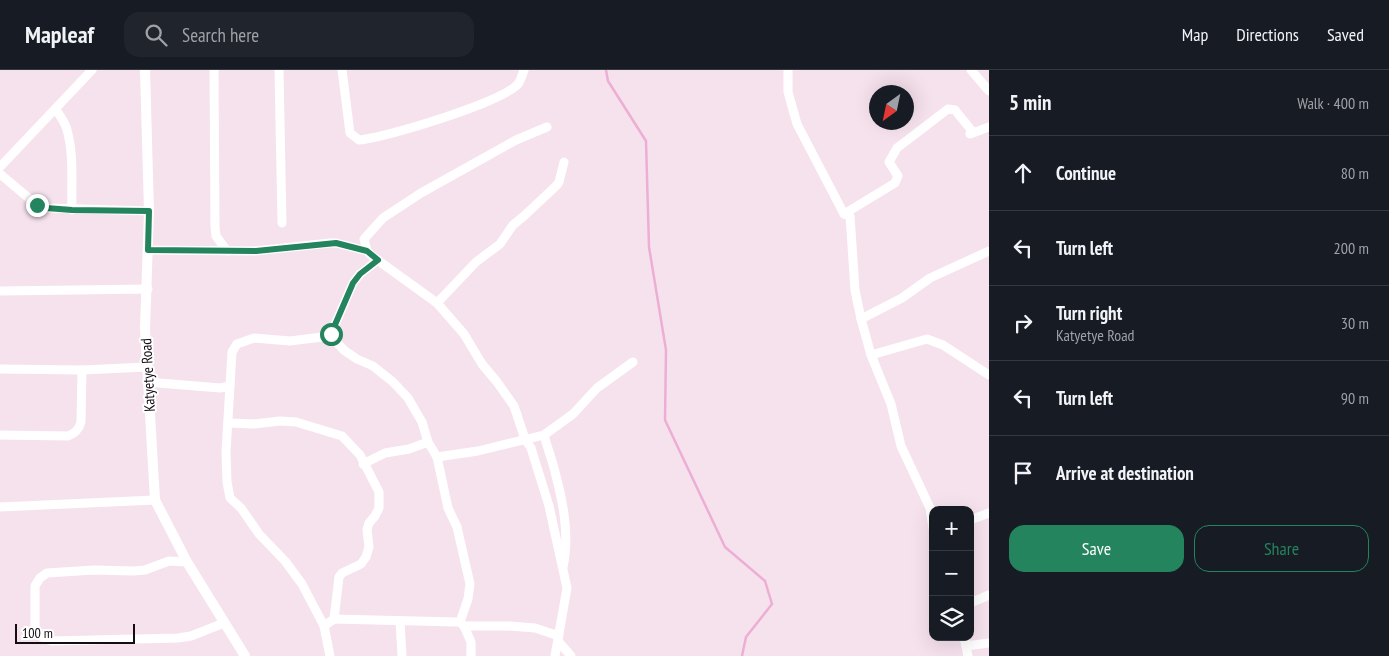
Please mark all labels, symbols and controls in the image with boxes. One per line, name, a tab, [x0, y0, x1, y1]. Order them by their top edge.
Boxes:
search box	[124, 12, 474, 57]
text: Mapleaf	[25, 19, 94, 50]
icon: search	[142, 21, 170, 49]
text: Search here	[182, 23, 259, 47]
text: Map	[1182, 23, 1208, 46]
text: Directions	[1236, 23, 1299, 46]
text: Saved	[1327, 23, 1364, 46]
north arrow	[869, 85, 914, 130]
text: 5 min	[1009, 89, 1051, 116]
text: Walk · 400 m	[1297, 93, 1369, 113]
icon: ahead	[1009, 159, 1037, 187]
text: Continue	[1056, 161, 1116, 185]
text: 80 m	[1341, 163, 1369, 183]
route end	[26, 194, 49, 217]
icon: left	[1009, 234, 1037, 262]
text: Turn left	[1056, 236, 1113, 260]
text: 200 m	[1334, 238, 1369, 258]
text: Turn right	[1056, 301, 1122, 325]
icon: right	[1009, 309, 1037, 337]
text: 30 m	[1341, 313, 1369, 333]
route start	[320, 323, 343, 346]
text: Katyetye Road	[1056, 325, 1135, 345]
street label: Katyetye Road	[136, 338, 159, 412]
icon: left	[1009, 384, 1037, 412]
text: Turn left	[1056, 386, 1113, 410]
text: 90 m	[1341, 388, 1369, 408]
icon: arrive	[1009, 459, 1037, 487]
text: Arrive at destination	[1056, 461, 1194, 485]
map controls	[929, 506, 974, 641]
button: +	[929, 506, 974, 551]
button: Save	[1009, 525, 1184, 572]
button: Share	[1194, 525, 1369, 572]
button: −	[929, 551, 974, 596]
button: layers	[929, 596, 974, 641]
scale bar	[15, 621, 135, 644]
text: 100 m	[22, 624, 53, 642]

